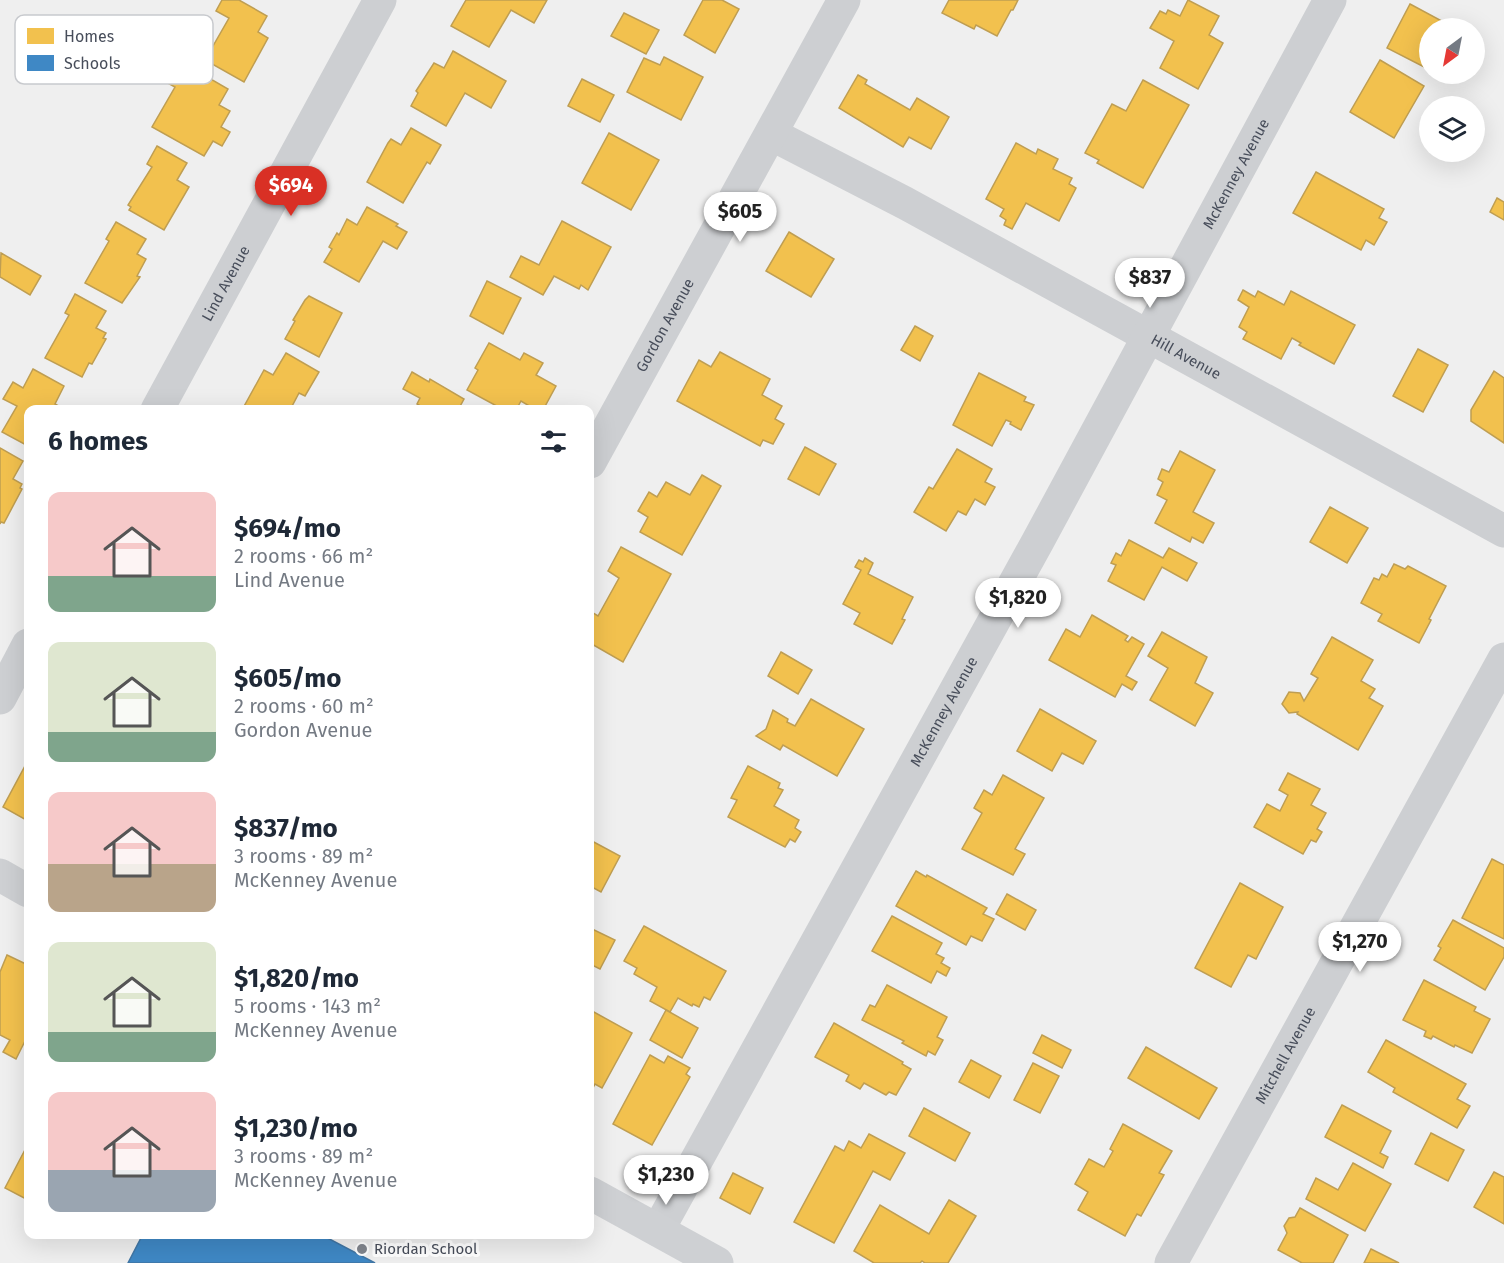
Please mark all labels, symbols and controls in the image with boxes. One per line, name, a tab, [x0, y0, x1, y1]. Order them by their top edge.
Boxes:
legend	[15, 15, 213, 84]
north arrow	[1419, 18, 1485, 84]
map controls	[1419, 18, 1485, 162]
text: Homes	[64, 27, 114, 46]
text: Schools	[64, 54, 121, 73]
button: layers	[1419, 96, 1485, 162]
street label: McKenney Avenue	[1199, 116, 1273, 232]
pin: $694	[255, 166, 327, 217]
text: $694	[269, 173, 313, 197]
pin: $605	[704, 192, 776, 243]
text: $605	[718, 199, 762, 223]
street label: Lind Avenue	[198, 243, 254, 324]
pin: $837	[1114, 258, 1186, 309]
text: $837	[1129, 265, 1171, 289]
street label: Gordon Avenue	[632, 275, 698, 375]
street label: Hill Avenue	[1148, 330, 1224, 383]
icon: filters	[537, 425, 570, 458]
text: 6 homes	[48, 426, 148, 457]
text: $694/mo	[234, 513, 341, 544]
icon: home	[96, 516, 168, 588]
text: 2 rooms · 66 m²	[234, 544, 373, 568]
text: Lind Avenue	[234, 568, 345, 592]
pin: $1,820	[969, 578, 1067, 629]
text: $1,820	[989, 585, 1047, 609]
street label: McKenney Avenue	[906, 654, 981, 770]
text: $605/mo	[234, 663, 341, 694]
icon: home	[96, 666, 168, 738]
text: 2 rooms · 60 m²	[234, 694, 374, 718]
text: Gordon Avenue	[234, 718, 372, 742]
text: $837/mo	[234, 813, 338, 844]
icon: home	[96, 816, 168, 888]
text: 3 rooms · 89 m²	[234, 844, 373, 868]
text: McKenney Avenue	[234, 868, 397, 892]
pin: $1,270	[1311, 922, 1409, 973]
text: $1,270	[1332, 929, 1388, 953]
text: $1,820/mo	[234, 963, 359, 994]
icon: home	[96, 966, 168, 1038]
text: 5 rooms · 143 m²	[234, 994, 381, 1018]
street label: Mitchell Avenue	[1251, 1004, 1319, 1107]
text: McKenney Avenue	[234, 1018, 397, 1042]
text: $1,230/mo	[234, 1113, 358, 1144]
icon: home	[96, 1116, 168, 1188]
text: 3 rooms · 89 m²	[234, 1144, 373, 1168]
pin: $1,230	[617, 1155, 715, 1206]
text: $1,230	[638, 1162, 694, 1186]
text: McKenney Avenue	[234, 1168, 397, 1192]
place label: Riordan School	[374, 1240, 478, 1258]
marker: Riordan School	[355, 1242, 369, 1256]

